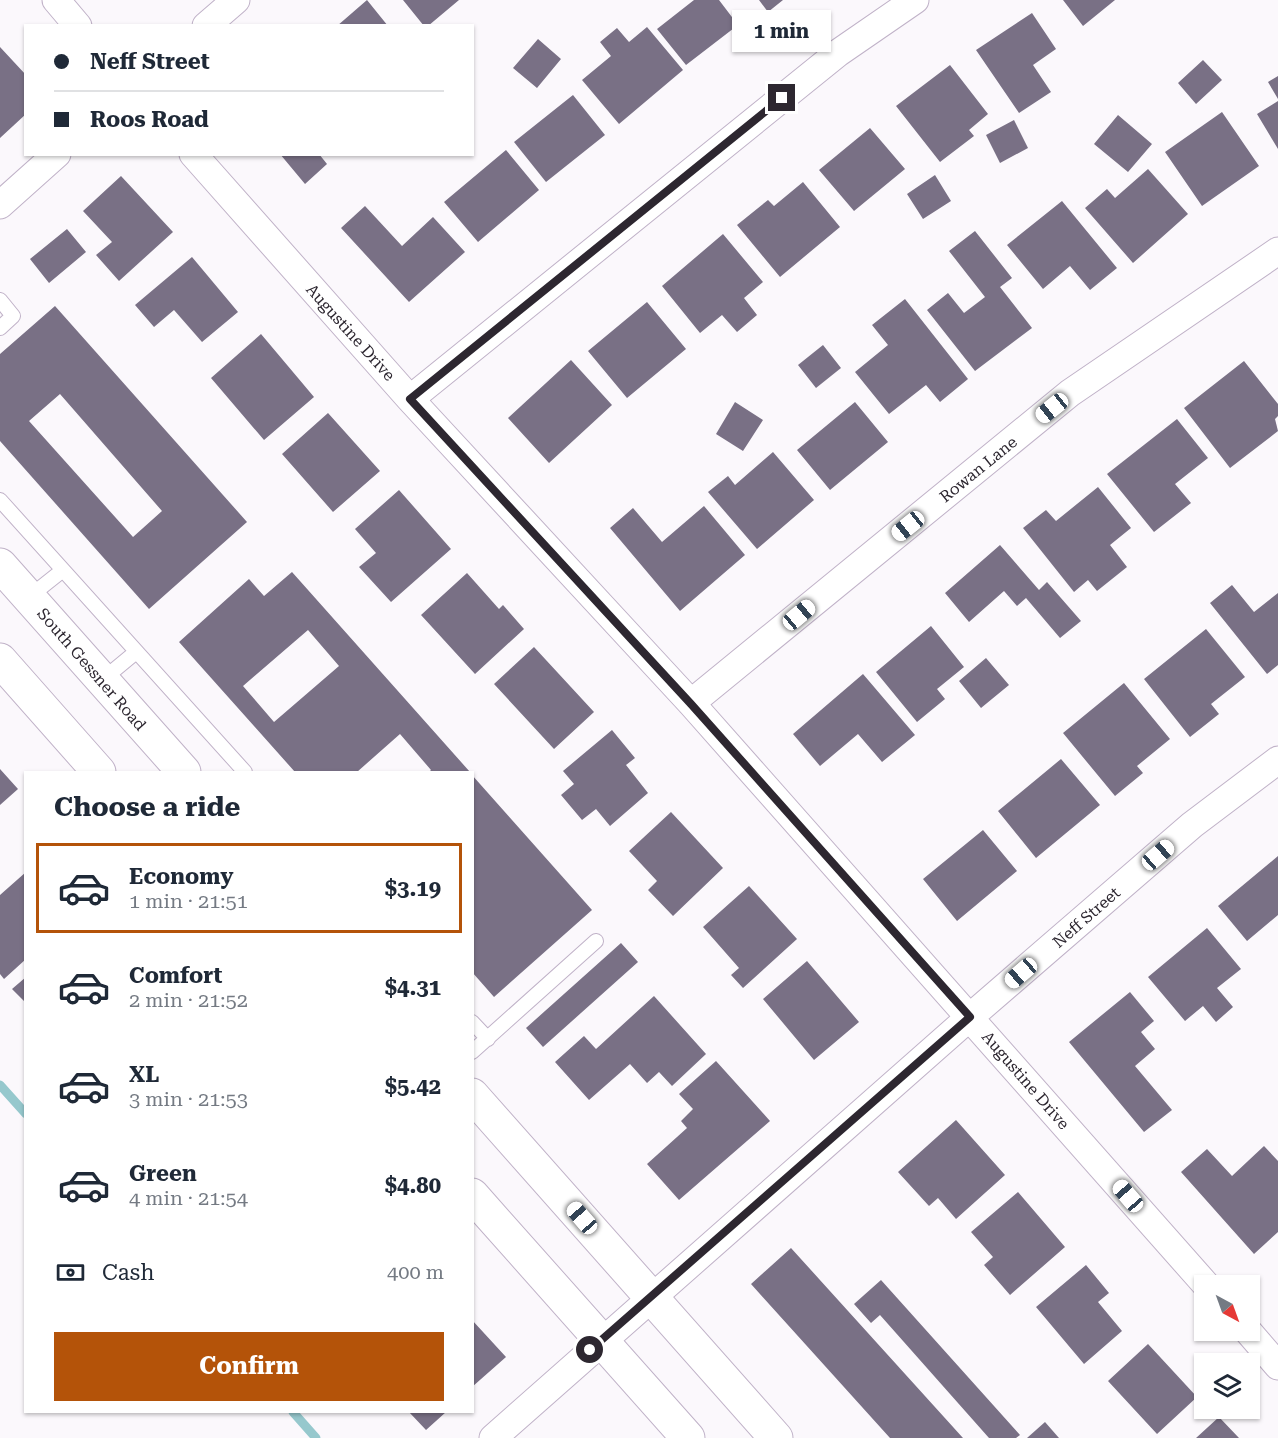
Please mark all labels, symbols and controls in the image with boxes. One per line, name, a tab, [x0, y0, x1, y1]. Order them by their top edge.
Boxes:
callout: 1 min	[732, 11, 832, 53]
text: 1 min	[754, 19, 809, 43]
text: Neff Street	[90, 49, 210, 74]
route end	[768, 84, 795, 111]
text: Roos Road	[90, 107, 209, 132]
street label: Augustine Drive	[302, 280, 399, 385]
car	[1032, 390, 1072, 426]
street label: Rowan Lane	[936, 432, 1021, 506]
car	[888, 508, 928, 544]
car	[779, 597, 819, 633]
street label: South Gessner Road	[33, 604, 150, 734]
text: Choose a ride	[54, 791, 240, 823]
car	[1139, 836, 1177, 874]
icon: car	[57, 861, 111, 915]
text: Economy	[129, 864, 233, 889]
text: $3.19	[385, 876, 441, 901]
street label: Neff Street	[1049, 883, 1124, 952]
text: 1 min · 21:51	[129, 889, 248, 913]
car	[1002, 954, 1040, 992]
icon: car	[57, 960, 111, 1014]
text: Comfort	[129, 963, 222, 988]
text: $4.31	[385, 975, 441, 1000]
text: 2 min · 21:52	[129, 988, 248, 1012]
street label: Augustine Drive	[978, 1027, 1074, 1133]
icon: car	[57, 1059, 111, 1113]
text: XL	[129, 1062, 159, 1087]
text: $5.42	[385, 1074, 441, 1099]
text: 3 min · 21:53	[129, 1087, 248, 1111]
icon: car	[57, 1158, 111, 1212]
text: Green	[129, 1161, 197, 1186]
text: $4.80	[385, 1173, 441, 1198]
car	[1109, 1177, 1147, 1215]
text: 4 min · 21:54	[129, 1186, 248, 1210]
car	[563, 1199, 601, 1237]
icon: cash	[54, 1256, 87, 1289]
text: Cash	[102, 1260, 154, 1285]
text: 400 m	[387, 1260, 444, 1284]
north arrow	[1194, 1275, 1260, 1341]
map controls	[1194, 1275, 1260, 1419]
button: Confirm	[54, 1332, 444, 1401]
route start	[576, 1336, 603, 1363]
button: layers	[1194, 1353, 1260, 1419]

